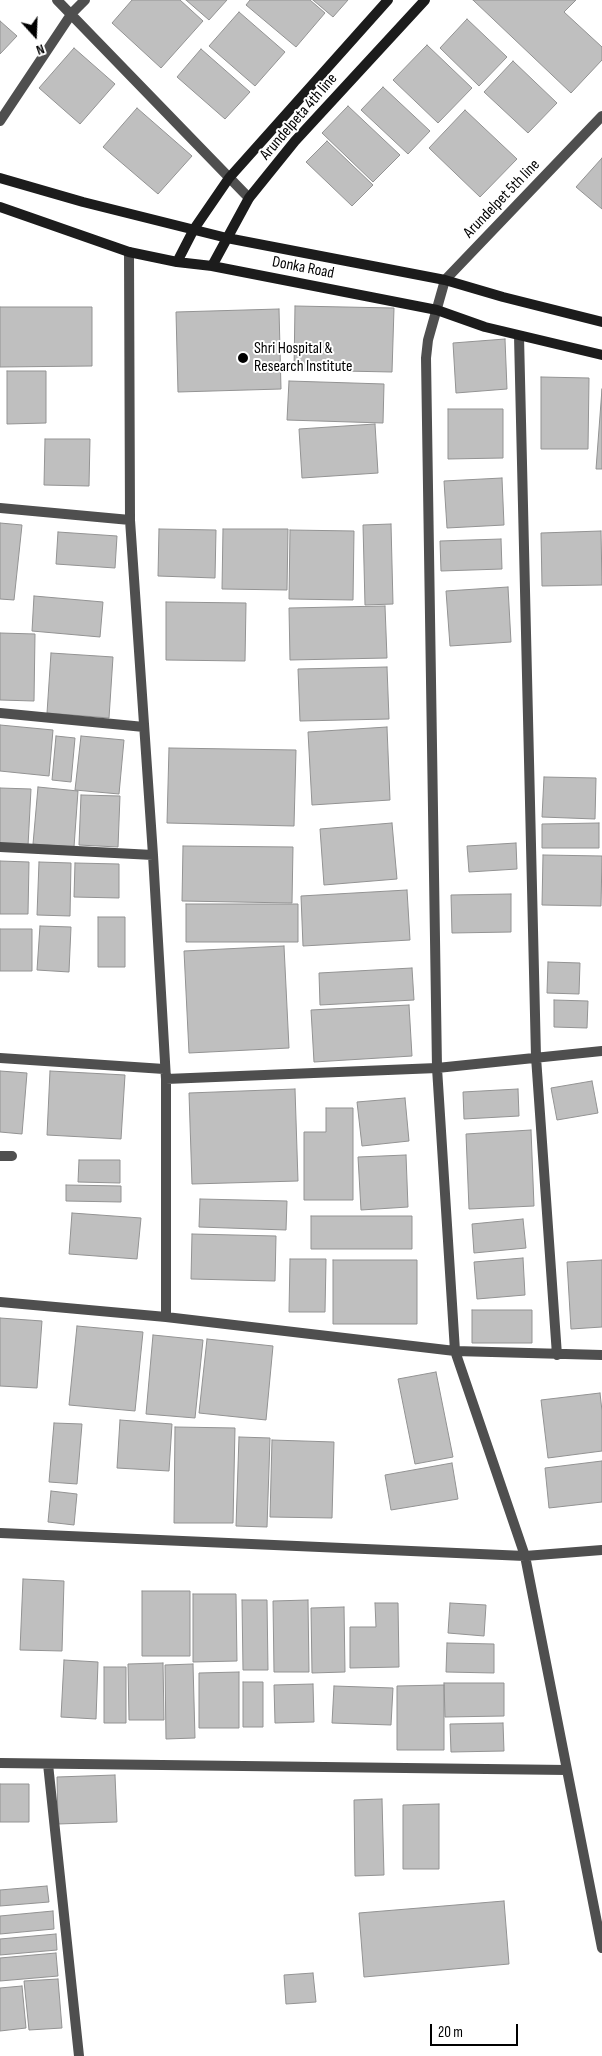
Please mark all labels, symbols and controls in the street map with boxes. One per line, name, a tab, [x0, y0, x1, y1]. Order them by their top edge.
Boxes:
north arrow	[10, 10, 60, 60]
text: N	[34, 40, 47, 59]
street label: Arundelpeta 4th line	[256, 70, 342, 164]
street label: Arundelpet 5th line	[460, 156, 544, 242]
street label: Donka Road	[270, 253, 336, 283]
place label: Shri Hospital & Research Institute	[254, 339, 353, 377]
marker: Shri Hospital & Research Institute	[236, 351, 250, 365]
scale bar	[432, 2014, 520, 2046]
text: 20 m	[438, 2023, 463, 2042]

